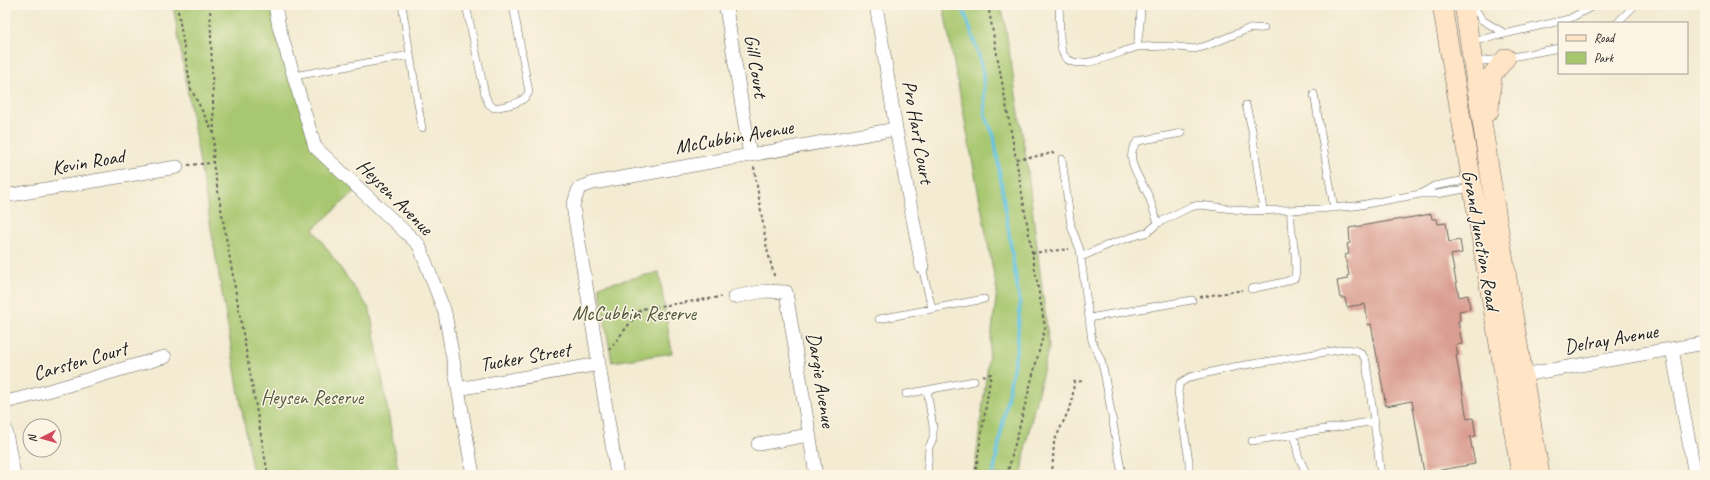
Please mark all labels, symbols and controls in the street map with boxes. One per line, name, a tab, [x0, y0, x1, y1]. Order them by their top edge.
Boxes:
legend	[1558, 22, 1688, 74]
text: Road	[1594, 30, 1616, 46]
street label: Gill Court	[739, 33, 774, 102]
text: Park	[1594, 50, 1615, 66]
street label: Pro Hart Court	[897, 78, 940, 188]
street label: McCubbin Avenue	[673, 114, 797, 160]
street label: Kevin Road	[50, 143, 129, 181]
street label: Heysen Avenue	[352, 154, 439, 241]
street label: Grand Junction Road	[1456, 168, 1506, 315]
park label: McCubbin Reserve	[572, 301, 698, 326]
street label: Delray Avenue	[1562, 318, 1661, 360]
street label: Dargie Avenue	[801, 331, 841, 431]
street label: Carsten Court	[30, 335, 133, 386]
street label: Tucker Street	[478, 336, 575, 377]
park label: Heysen Reserve	[261, 385, 365, 410]
north arrow	[22, 418, 62, 458]
text: N	[25, 433, 39, 443]

